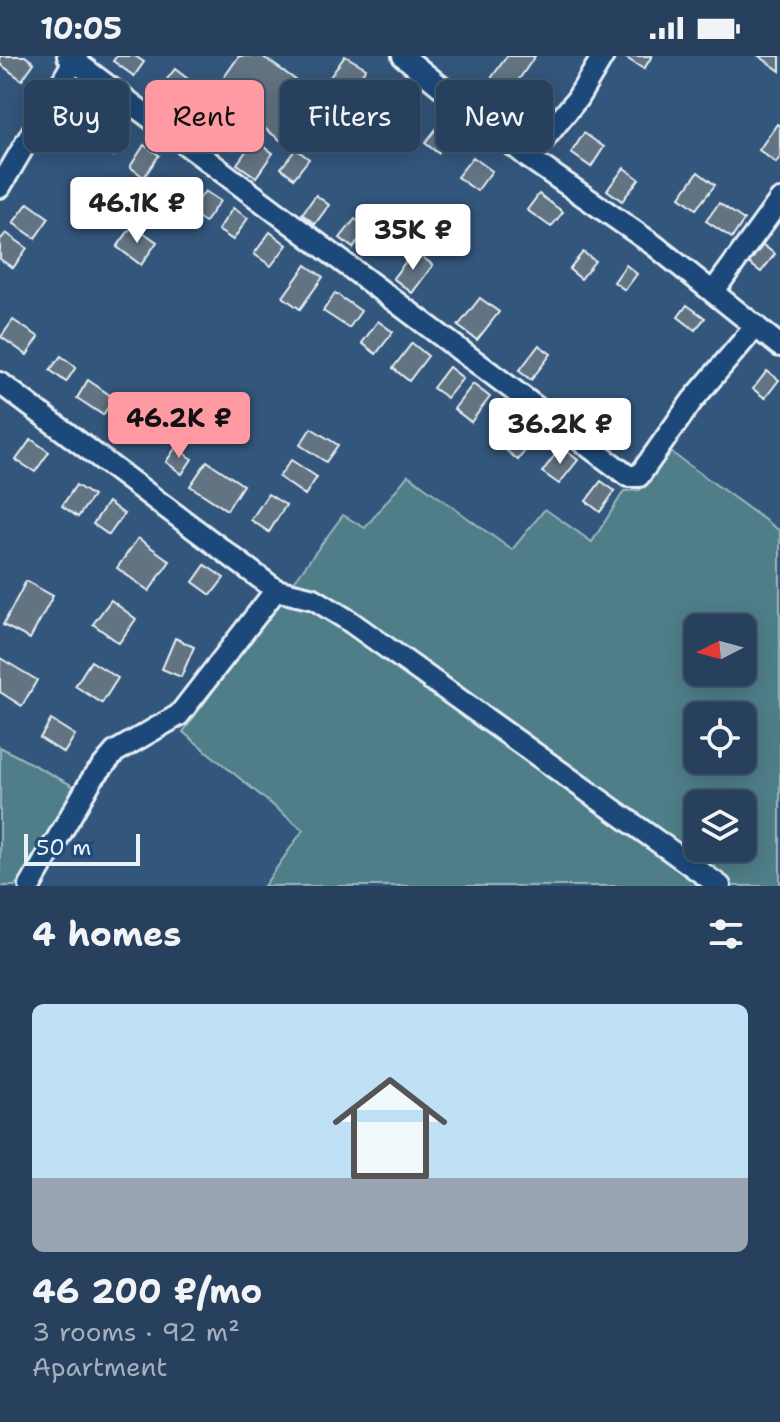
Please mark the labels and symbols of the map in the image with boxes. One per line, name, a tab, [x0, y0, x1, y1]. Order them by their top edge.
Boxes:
pin: 46.1K ₽	[63, 177, 211, 245]
pin: 35K ₽	[357, 204, 469, 272]
pin: 46.2K ₽	[105, 392, 253, 460]
pin: 36.2K ₽	[486, 398, 634, 466]
north arrow	[684, 614, 756, 686]
scale bar	[24, 830, 140, 866]

